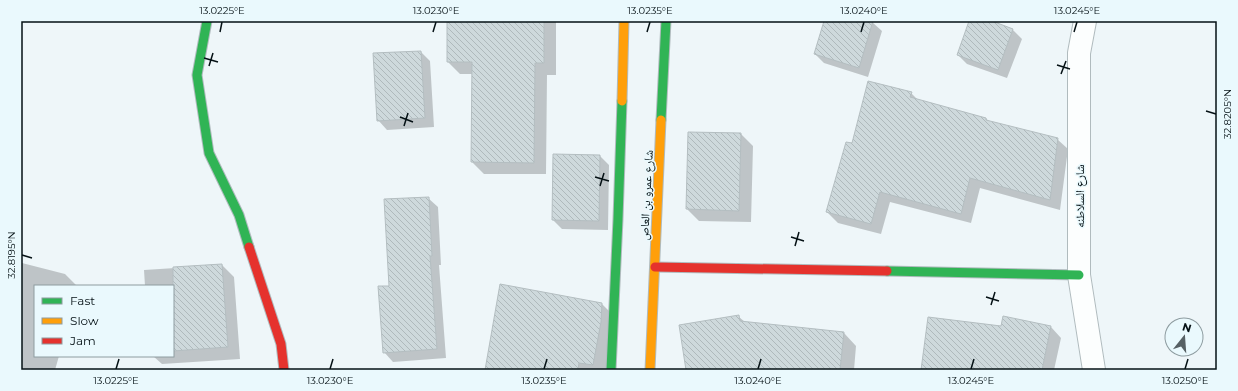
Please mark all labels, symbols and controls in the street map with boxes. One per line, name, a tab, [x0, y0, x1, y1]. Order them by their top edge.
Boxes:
text: 13.0225°E	[199, 4, 245, 17]
text: 13.0230°E	[413, 4, 460, 17]
text: 13.0235°E	[627, 4, 673, 17]
text: 13.0240°E	[840, 4, 888, 17]
text: 13.0245°E	[1054, 4, 1100, 17]
text: 32.8205°N	[1221, 89, 1234, 139]
street label: شارع عمرو بن العاص	[636, 149, 657, 241]
street label: شارع السلاطنه	[1072, 164, 1088, 228]
text: 32.8195°N	[5, 231, 18, 279]
legend	[34, 285, 174, 357]
text: Fast	[70, 293, 95, 308]
text: Slow	[70, 313, 99, 328]
north arrow	[1164, 317, 1204, 357]
text: N	[1181, 319, 1193, 335]
text: Jam	[69, 333, 96, 348]
text: 13.0225°E	[93, 374, 139, 387]
text: 13.0230°E	[307, 374, 354, 387]
text: 13.0235°E	[521, 374, 567, 387]
text: 13.0240°E	[734, 374, 782, 387]
text: 13.0245°E	[948, 374, 994, 387]
text: 13.0250°E	[1162, 374, 1209, 387]

